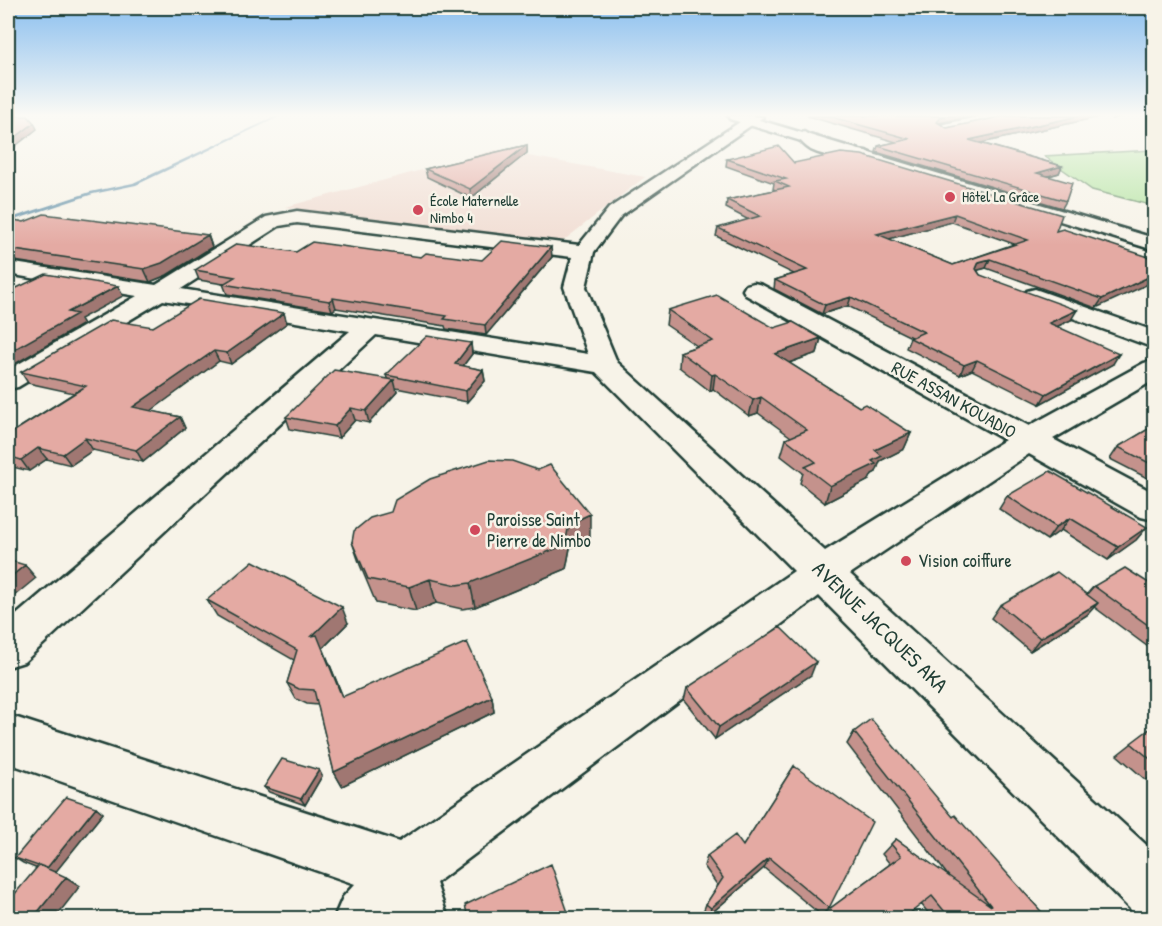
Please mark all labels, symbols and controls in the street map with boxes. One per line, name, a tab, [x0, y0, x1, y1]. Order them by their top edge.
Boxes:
place label: Hôtel La Grâce	[962, 186, 1039, 207]
place label: École Maternelle Nimbo 4	[430, 190, 519, 228]
marker: Hôtel La Grâce	[943, 190, 957, 204]
marker: École Maternelle Nimbo 4	[411, 203, 425, 217]
street label: RUE ASSAN KOUADIO	[887, 355, 1021, 444]
place label: Paroisse Saint Pierre de Nimbo	[487, 507, 591, 553]
marker: Paroisse Saint Pierre de Nimbo	[468, 523, 482, 537]
place label: Vision coiffure	[918, 548, 1012, 573]
street label: AVENUE JACQUES AKA	[806, 554, 955, 699]
marker: Vision coiffure	[899, 554, 913, 568]

